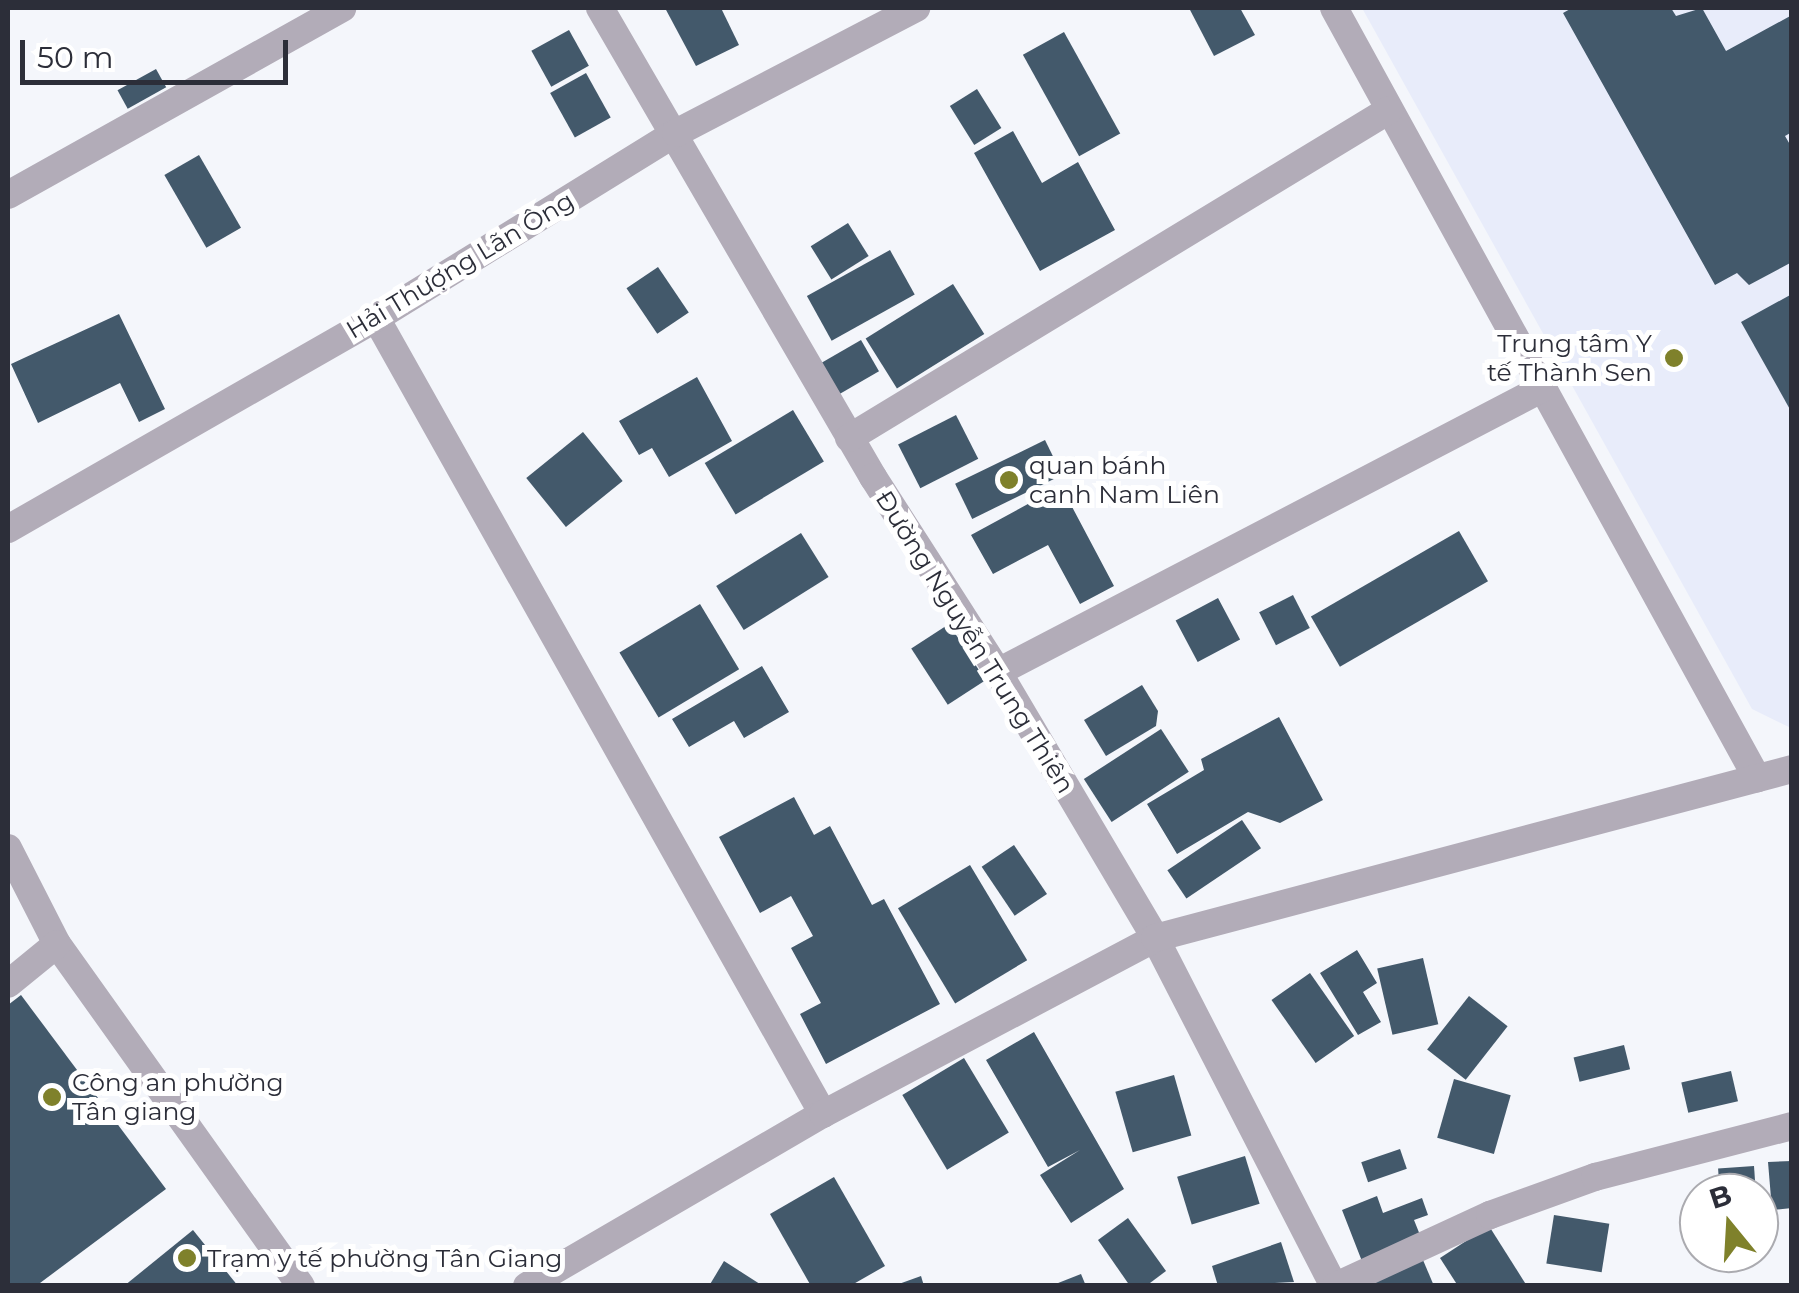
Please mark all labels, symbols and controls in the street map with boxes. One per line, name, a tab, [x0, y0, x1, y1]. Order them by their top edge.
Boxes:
scale bar	[25, 20, 292, 82]
text: 50 m	[37, 39, 114, 76]
street label: Hải Thượng Lãn Ông	[341, 185, 579, 345]
place label: Trung tâm Y tế Thành Sen	[1487, 329, 1652, 388]
marker: Trung tâm Y tế Thành Sen	[1661, 345, 1687, 371]
place label: quan bánh canh Nam Liên	[1029, 451, 1220, 510]
marker: quan bánh canh Nam Liên	[998, 469, 1020, 491]
street label: Đường Nguyễn Trung Thiên	[869, 485, 1081, 799]
place label: Công an phường Tân giang	[72, 1068, 284, 1127]
marker: Công an phường Tân giang	[41, 1086, 63, 1108]
north arrow	[1679, 1173, 1779, 1273]
text: B	[1705, 1177, 1736, 1216]
place label: Trạm y tế phường Tân Giang	[207, 1243, 562, 1273]
marker: Trạm y tế phường Tân Giang	[176, 1247, 198, 1269]

